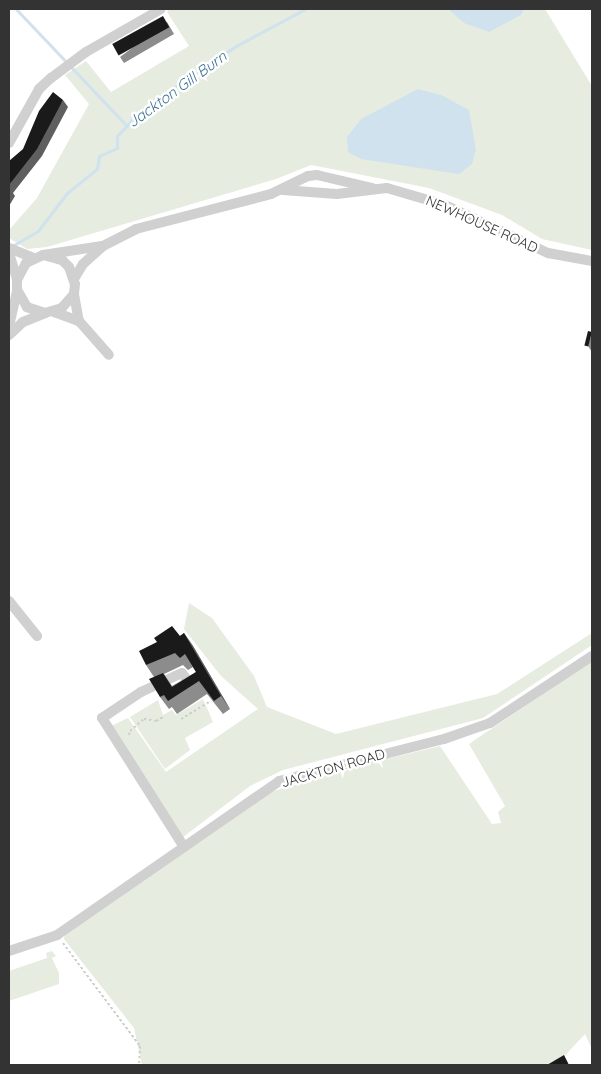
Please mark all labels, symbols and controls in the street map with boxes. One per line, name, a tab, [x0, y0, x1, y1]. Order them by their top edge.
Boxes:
water label: Jackton Gill Burn	[124, 47, 230, 131]
street label: NEWHOUSE ROAD	[423, 192, 541, 256]
street label: JACKTON ROAD	[279, 745, 387, 791]

